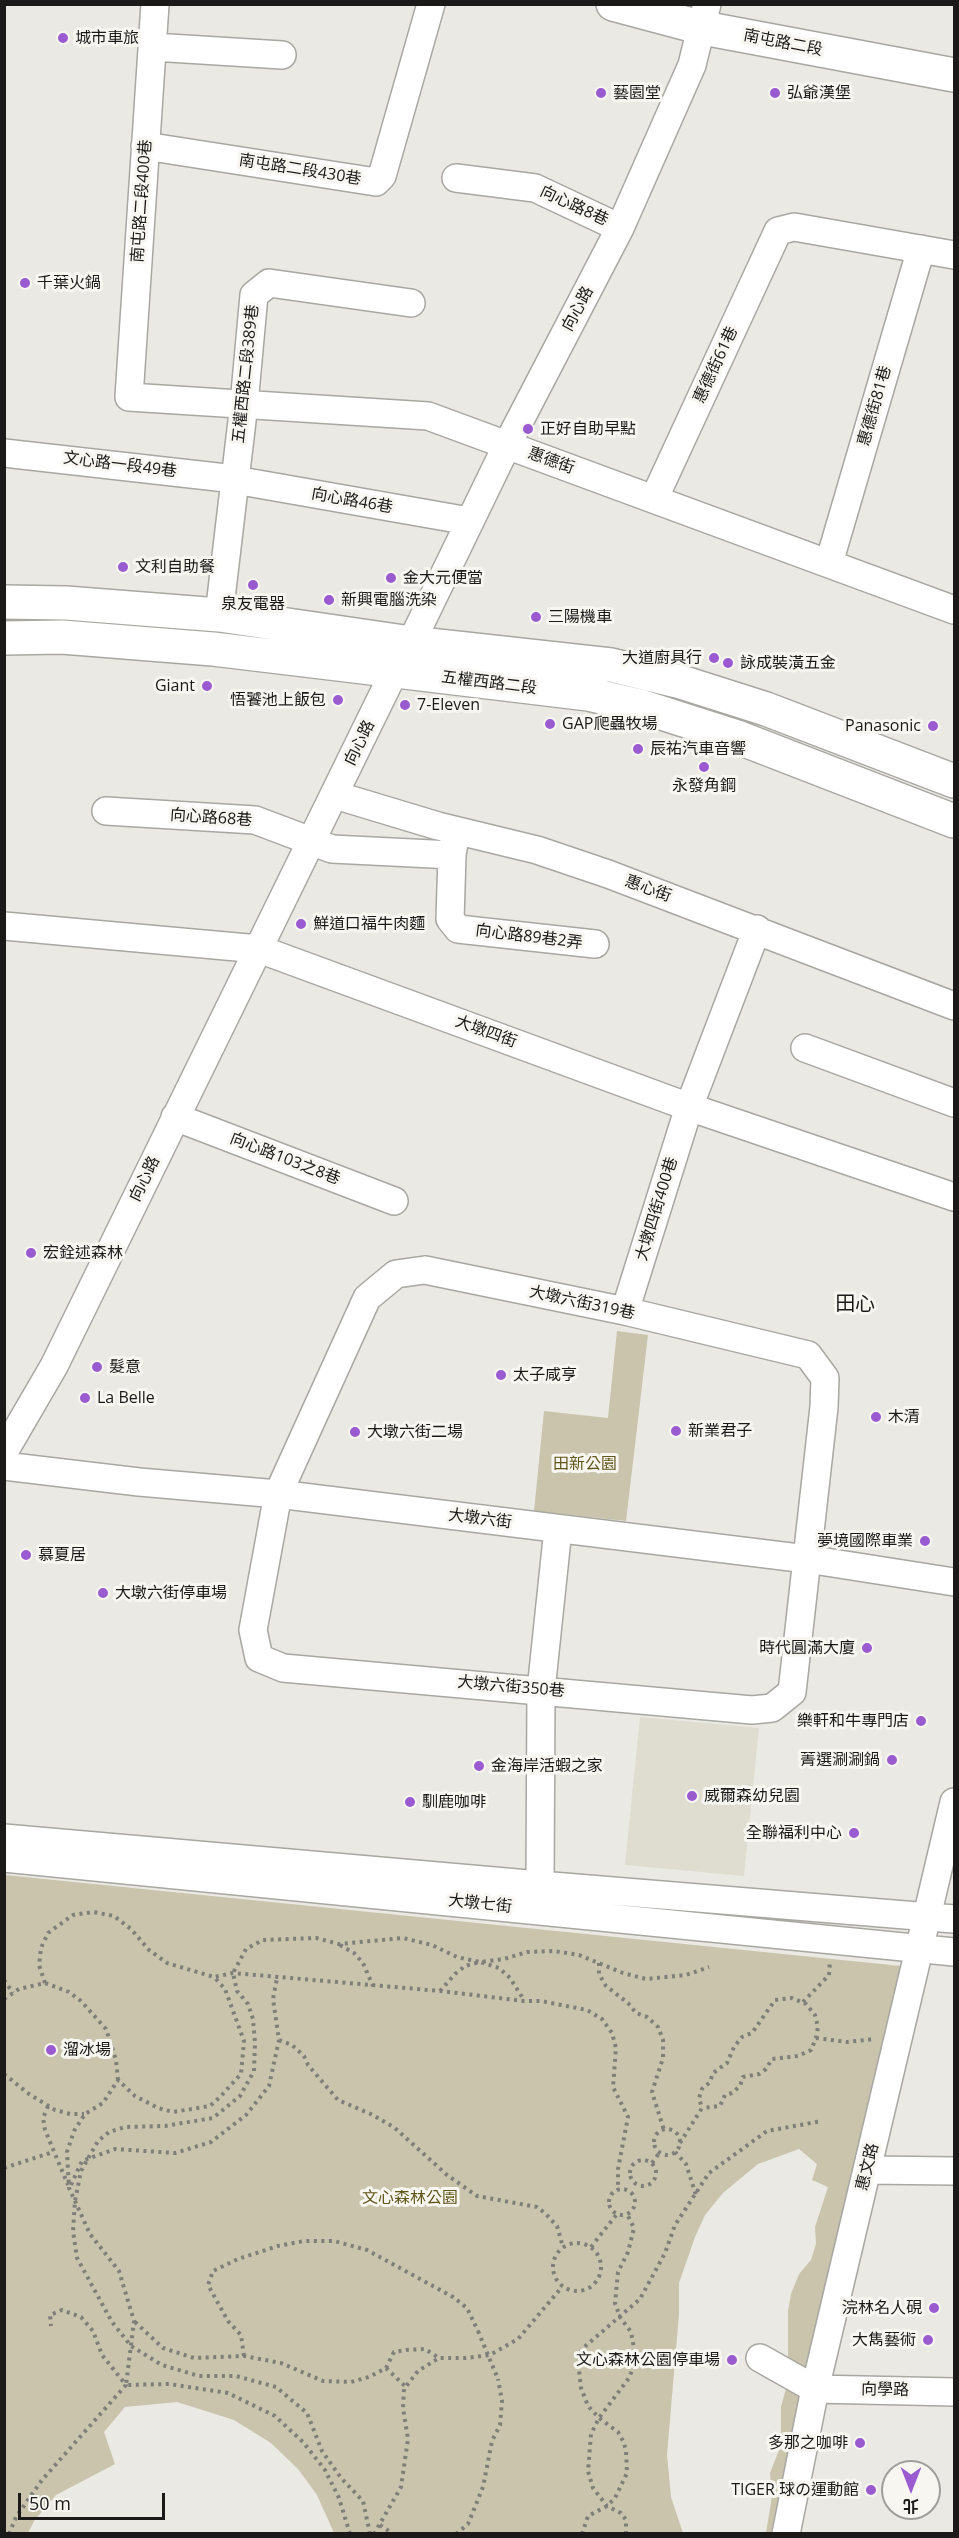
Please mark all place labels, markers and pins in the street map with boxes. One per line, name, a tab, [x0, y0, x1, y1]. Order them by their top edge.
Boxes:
place label: 城市車旅	[75, 28, 139, 48]
marker: 城市車旅	[56, 31, 70, 45]
place label: 藝園堂	[613, 83, 661, 103]
place label: 弘爺漢堡	[787, 83, 851, 103]
marker: 藝園堂	[594, 86, 608, 100]
marker: 弘爺漢堡	[768, 86, 782, 100]
place label: 千葉火鍋	[37, 273, 101, 293]
marker: 千葉火鍋	[18, 276, 32, 290]
place label: 正好自助早點	[540, 419, 636, 439]
marker: 正好自助早點	[521, 422, 535, 436]
place label: 文利自助餐	[135, 557, 215, 577]
marker: 文利自助餐	[116, 560, 130, 574]
place label: 金大元便當	[403, 568, 483, 588]
marker: 金大元便當	[384, 571, 398, 585]
marker: 泉友電器	[246, 578, 260, 592]
place label: 新興電腦洗染	[341, 590, 437, 610]
marker: 新興電腦洗染	[322, 593, 336, 607]
place label: 泉友電器	[221, 594, 285, 614]
place label: 三陽機車	[548, 607, 612, 627]
marker: 三陽機車	[529, 610, 543, 624]
place label: 大道廚具行	[622, 648, 702, 668]
marker: 大道廚具行	[707, 651, 721, 665]
place label: 詠成裝潢五金	[740, 653, 836, 673]
marker: 詠成裝潢五金	[721, 656, 735, 670]
place label: Giant	[155, 676, 195, 696]
marker: Giant	[200, 679, 214, 693]
place label: 悟饕池上飯包	[230, 690, 326, 710]
marker: 悟饕池上飯包	[331, 693, 345, 707]
place label: 7-Eleven	[417, 695, 480, 715]
marker: 7-Eleven	[398, 698, 412, 712]
place label: GAP爬蟲牧場	[562, 714, 657, 734]
place label: Panasonic	[845, 716, 921, 736]
marker: GAP爬蟲牧場	[543, 717, 557, 731]
marker: Panasonic	[926, 719, 940, 733]
place label: 辰祐汽車音響	[650, 739, 746, 759]
marker: 辰祐汽車音響	[631, 742, 645, 756]
marker: 永發角鋼	[697, 760, 711, 774]
place label: 永發角鋼	[672, 776, 736, 796]
place label: 鮮道口福牛肉麵	[313, 914, 425, 934]
marker: 鮮道口福牛肉麵	[294, 917, 308, 931]
place label: 宏銓述森林	[43, 1243, 123, 1263]
marker: 宏銓述森林	[24, 1246, 38, 1260]
place label: 髮意	[109, 1357, 141, 1377]
marker: 髮意	[90, 1360, 104, 1374]
place label: 太子咸亨	[513, 1365, 577, 1385]
marker: 太子咸亨	[494, 1368, 508, 1382]
place label: La Belle	[97, 1388, 155, 1408]
marker: La Belle	[78, 1391, 92, 1405]
place label: 木清	[888, 1407, 920, 1427]
marker: 木清	[869, 1410, 883, 1424]
place label: 新業君子	[688, 1421, 752, 1441]
place label: 大墩六街二場	[367, 1422, 463, 1442]
marker: 新業君子	[669, 1424, 683, 1438]
marker: 大墩六街二場	[348, 1425, 362, 1439]
place label: 夢境國際車業	[817, 1531, 913, 1551]
marker: 夢境國際車業	[918, 1534, 932, 1548]
place label: 慕夏居	[38, 1545, 86, 1565]
marker: 慕夏居	[19, 1548, 33, 1562]
place label: 大墩六街停車場	[115, 1583, 227, 1603]
marker: 大墩六街停車場	[96, 1586, 110, 1600]
place label: 時代圓滿大廈	[759, 1638, 855, 1658]
marker: 時代圓滿大廈	[860, 1641, 874, 1655]
place label: 樂軒和牛專門店	[797, 1711, 909, 1731]
marker: 樂軒和牛專門店	[914, 1714, 928, 1728]
place label: 菁選涮涮鍋	[800, 1750, 880, 1770]
marker: 菁選涮涮鍋	[885, 1753, 899, 1767]
place label: 金海岸活蝦之家	[491, 1756, 603, 1776]
marker: 金海岸活蝦之家	[472, 1759, 486, 1773]
place label: 威爾森幼兒園	[704, 1786, 800, 1806]
marker: 威爾森幼兒園	[685, 1789, 699, 1803]
place label: 馴鹿咖啡	[422, 1792, 486, 1812]
marker: 馴鹿咖啡	[403, 1795, 417, 1809]
place label: 全聯福利中心	[746, 1823, 842, 1843]
marker: 全聯福利中心	[847, 1826, 861, 1840]
place label: 溜冰場	[63, 2040, 111, 2060]
marker: 溜冰場	[44, 2043, 58, 2057]
place label: 浣林名人硯	[842, 2298, 922, 2318]
marker: 浣林名人硯	[927, 2301, 941, 2315]
place label: 大雋藝術	[852, 2330, 916, 2350]
marker: 大雋藝術	[921, 2333, 935, 2347]
place label: 文心森林公園停車場	[576, 2350, 720, 2370]
marker: 文心森林公園停車場	[725, 2353, 739, 2367]
place label: 多那之咖啡	[768, 2433, 848, 2453]
marker: 多那之咖啡	[853, 2436, 867, 2450]
place label: TIGER 球の運動館	[731, 2480, 859, 2500]
marker: TIGER 球の運動館	[864, 2483, 878, 2497]

